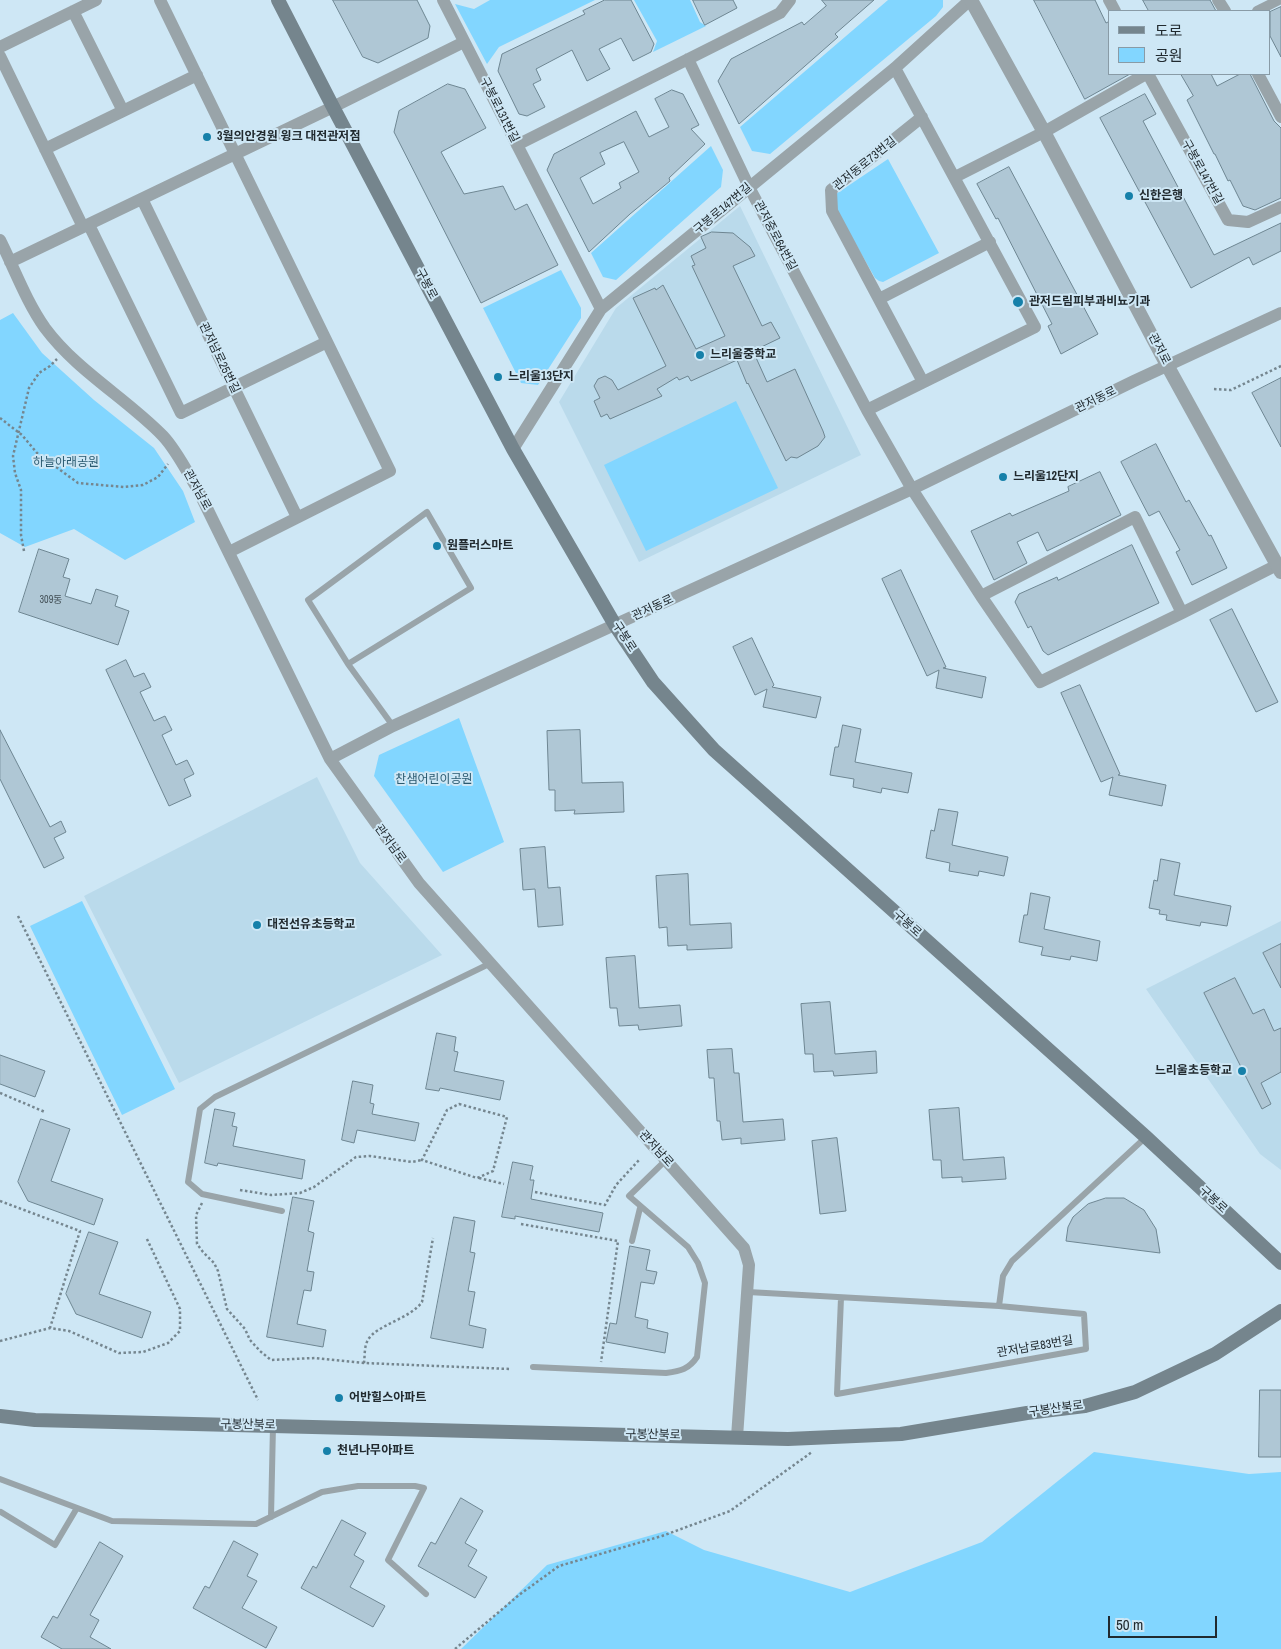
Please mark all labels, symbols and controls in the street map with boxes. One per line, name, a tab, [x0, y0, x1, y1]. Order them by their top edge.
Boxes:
legend	[1108, 10, 1271, 75]
text: 도로	[1155, 20, 1183, 41]
text: 공원	[1155, 45, 1183, 66]
street label: 구봉로131번길	[476, 75, 522, 145]
place label: 3월의안경원 윙크 대전관저점	[217, 130, 360, 144]
marker: 3월의안경원 윙크 대전관저점	[201, 131, 213, 143]
street label: 관저동로73번길	[830, 134, 900, 194]
street label: 구봉로147번길	[1178, 137, 1226, 207]
street label: 구봉로147번길	[691, 180, 755, 238]
place label: 신한은행	[1139, 189, 1183, 203]
marker: 신한은행	[1123, 190, 1135, 202]
street label: 관저중로64번길	[751, 199, 799, 273]
street label: 구봉로	[412, 266, 440, 302]
marker: 관저드림피부과비뇨기과	[1011, 295, 1025, 309]
place label: 관저드림피부과비뇨기과	[1029, 295, 1150, 309]
street label: 관저남로25번길	[196, 320, 242, 396]
street label: 관저로	[1145, 331, 1173, 367]
place label: 느리울중학교	[710, 348, 776, 362]
marker: 느리울중학교	[694, 349, 706, 361]
place label: 느리울13단지	[508, 370, 574, 384]
marker: 느리울13단지	[492, 371, 504, 383]
street label: 관저동로	[1073, 384, 1119, 416]
park label: 하늘아래공원	[33, 456, 99, 470]
street label: 관저남로	[180, 467, 214, 513]
place label: 느리울12단지	[1013, 470, 1079, 484]
marker: 느리울12단지	[997, 471, 1009, 483]
place label: 원플러스마트	[447, 539, 513, 553]
marker: 원플러스마트	[431, 540, 443, 552]
street label: 관저동로	[630, 592, 676, 624]
house number: 309동	[40, 594, 62, 606]
street label: 구봉로	[609, 619, 639, 655]
park label: 찬샘어린이공원	[395, 773, 473, 787]
street label: 관저남로	[371, 822, 409, 866]
street label: 구봉로	[890, 908, 924, 940]
place label: 대전선유초등학교	[267, 918, 355, 932]
marker: 대전선유초등학교	[251, 919, 263, 931]
place label: 느리울초등학교	[1155, 1064, 1232, 1078]
marker: 느리울초등학교	[1236, 1065, 1248, 1077]
street label: 관저남로	[636, 1128, 676, 1170]
street label: 구봉로	[1196, 1183, 1230, 1217]
street label: 관저남로83번길	[996, 1333, 1074, 1361]
place label: 어반힐스아파트	[349, 1391, 426, 1405]
marker: 어반힐스아파트	[333, 1392, 345, 1404]
street label: 구봉산북로	[1028, 1398, 1084, 1420]
street label: 구봉산북로	[220, 1417, 276, 1433]
street label: 구봉산북로	[625, 1427, 681, 1443]
place label: 천년나무아파트	[337, 1444, 414, 1458]
marker: 천년나무아파트	[321, 1445, 333, 1457]
scale bar	[1111, 1606, 1220, 1638]
text: 50 m	[1116, 1614, 1143, 1635]

